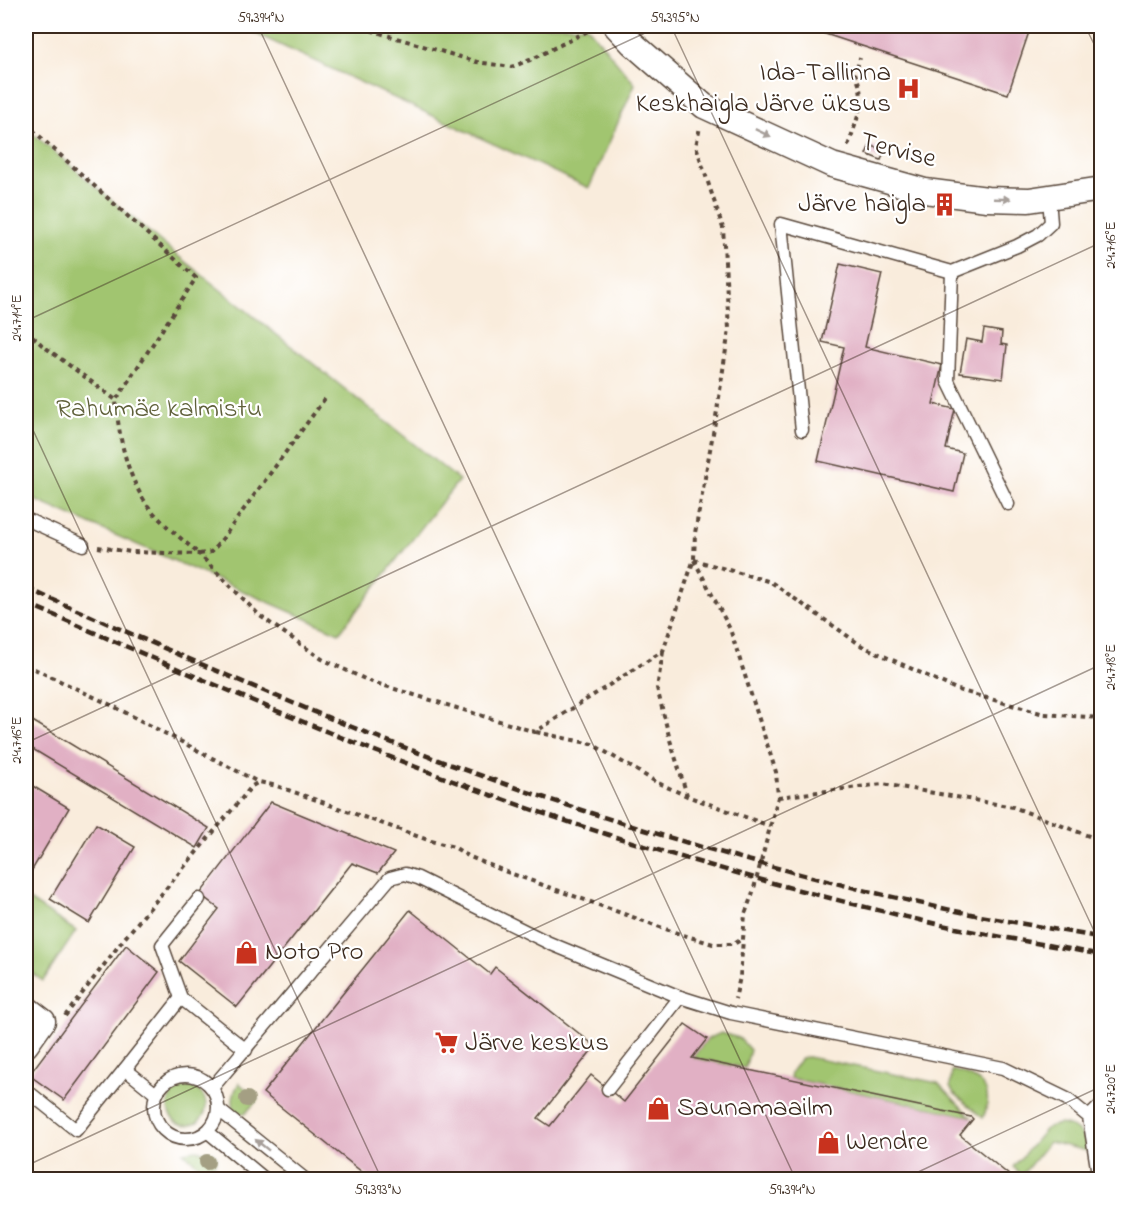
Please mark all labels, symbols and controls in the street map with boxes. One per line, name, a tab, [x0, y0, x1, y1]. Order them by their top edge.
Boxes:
text: 59.394°N	[237, 7, 285, 29]
text: 59.395°N	[650, 7, 700, 29]
place label: Ida-Tallinna Keskhaigla Järve üksus	[636, 54, 891, 124]
hospital icon: Ida-Tallinna Keskhaigla Järve üksus	[896, 76, 922, 102]
street label: Tervise	[856, 123, 941, 179]
one-way arrow	[755, 129, 772, 138]
place label: Järve haigla	[798, 185, 926, 224]
building icon: Järve haigla	[931, 191, 957, 217]
one-way arrow	[993, 195, 1012, 204]
text: 24.716°E	[1100, 221, 1122, 269]
text: 24.714°E	[6, 295, 28, 341]
park label: Rahumäe kalmistu	[56, 390, 262, 429]
text: 24.718°E	[1100, 644, 1122, 690]
text: 24.716°E	[6, 716, 28, 764]
place label: Noto Pro	[265, 933, 364, 972]
shop icon: Noto Pro	[234, 939, 260, 965]
place label: Järve keskus	[465, 1024, 609, 1063]
supermarket icon: Järve keskus	[434, 1030, 460, 1056]
text: 24.720°E	[1100, 1064, 1122, 1114]
place label: Saunamaailm	[677, 1089, 833, 1128]
shop icon: Saunamaailm	[646, 1095, 672, 1121]
place label: Wendre	[846, 1123, 929, 1162]
shop icon: Wendre	[815, 1129, 841, 1155]
one-way arrow	[254, 1138, 270, 1151]
text: 59.393°N	[354, 1179, 402, 1201]
text: 59.394°N	[768, 1179, 816, 1201]

